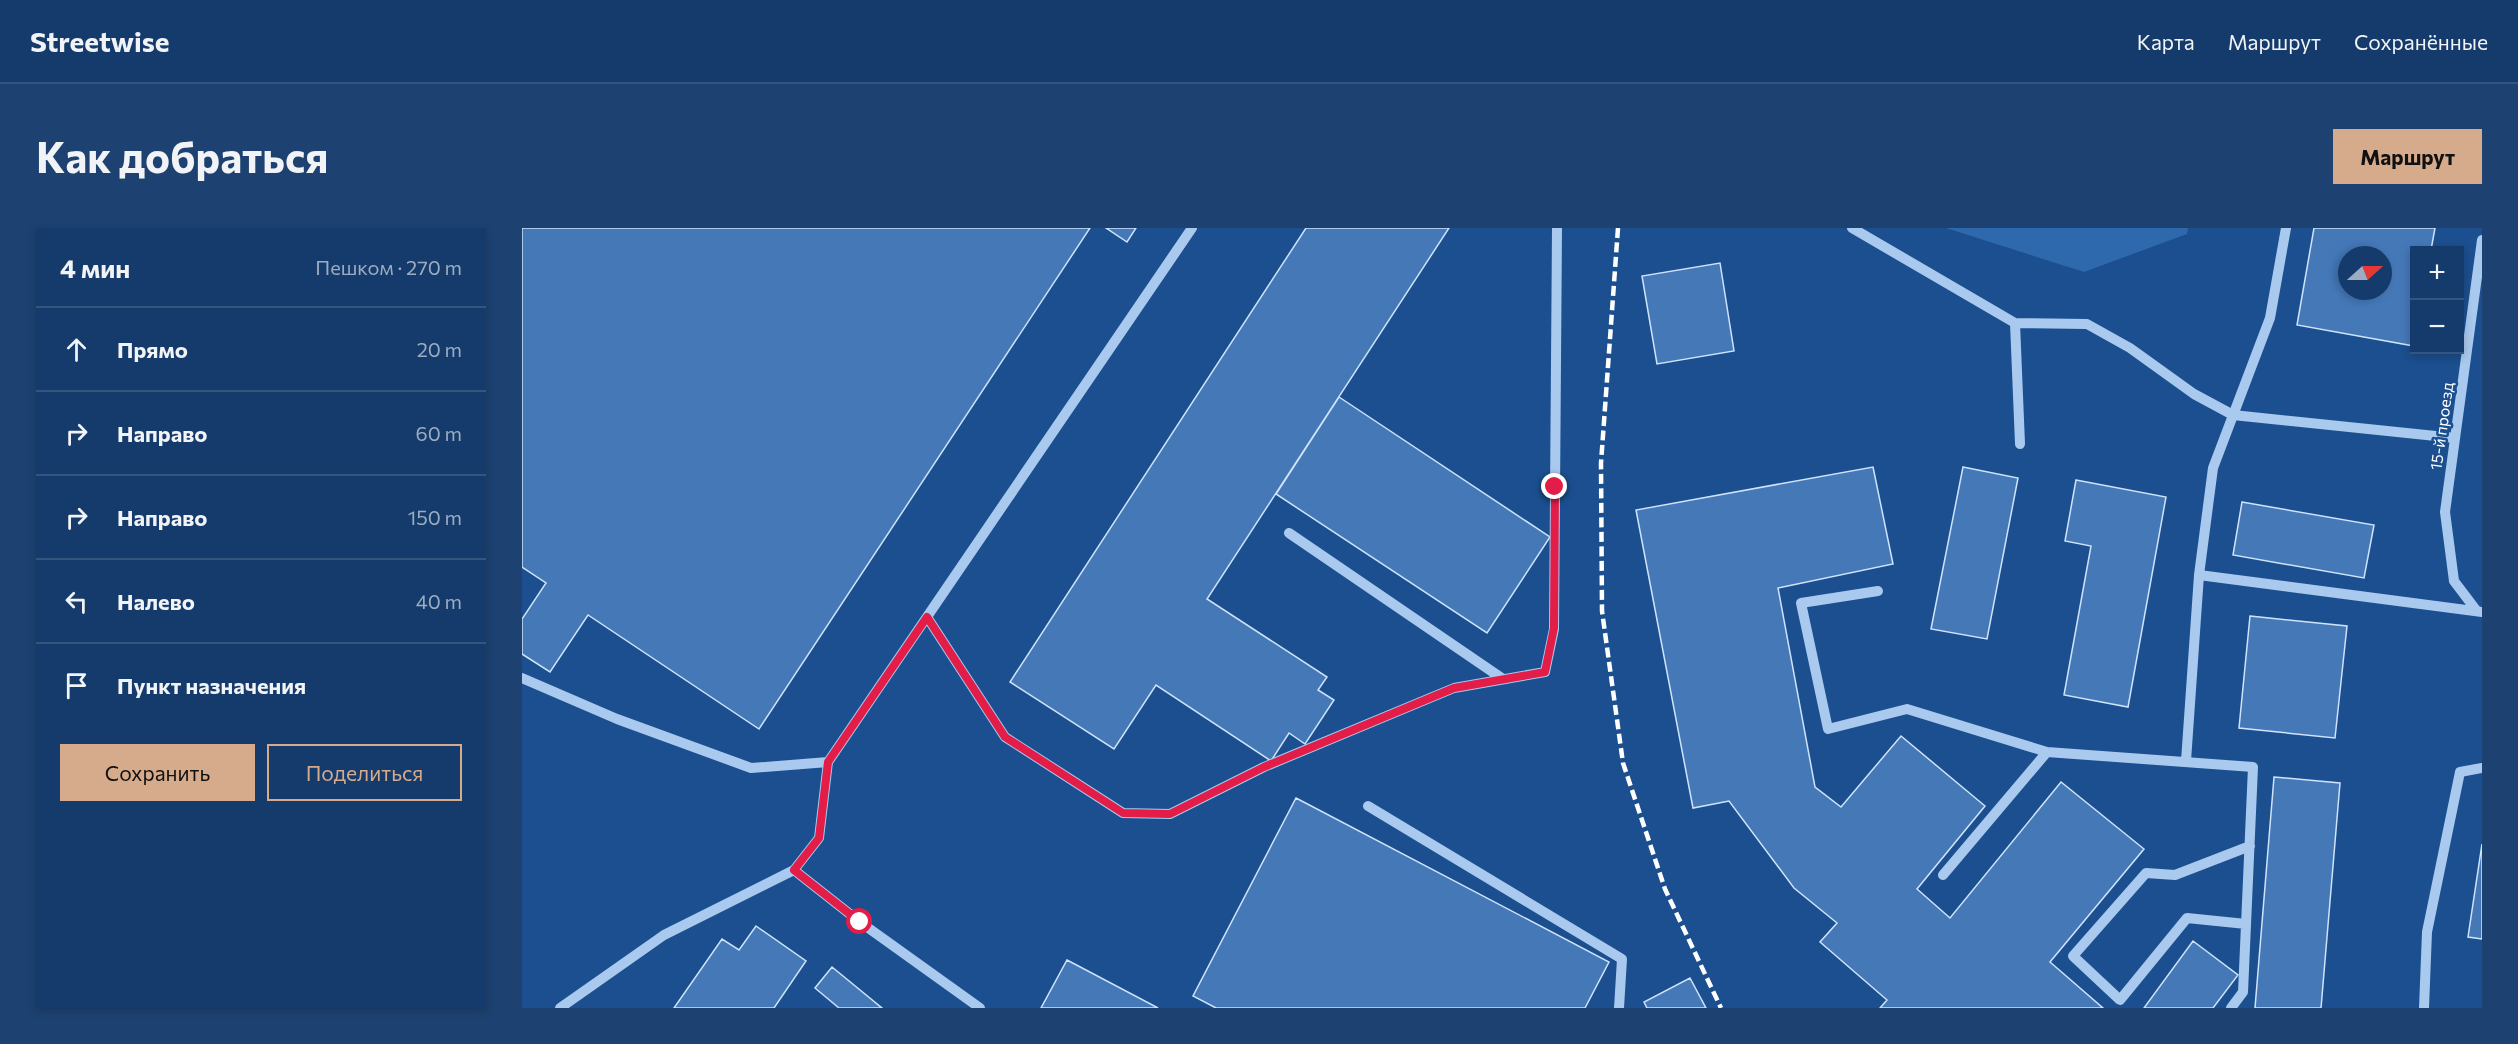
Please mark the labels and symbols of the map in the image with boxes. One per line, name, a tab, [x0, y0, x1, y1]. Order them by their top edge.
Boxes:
north arrow	[2338, 246, 2392, 300]
street label: 15-й проезд	[2425, 380, 2457, 471]
route end	[1541, 473, 1567, 499]
route start	[846, 908, 872, 934]

